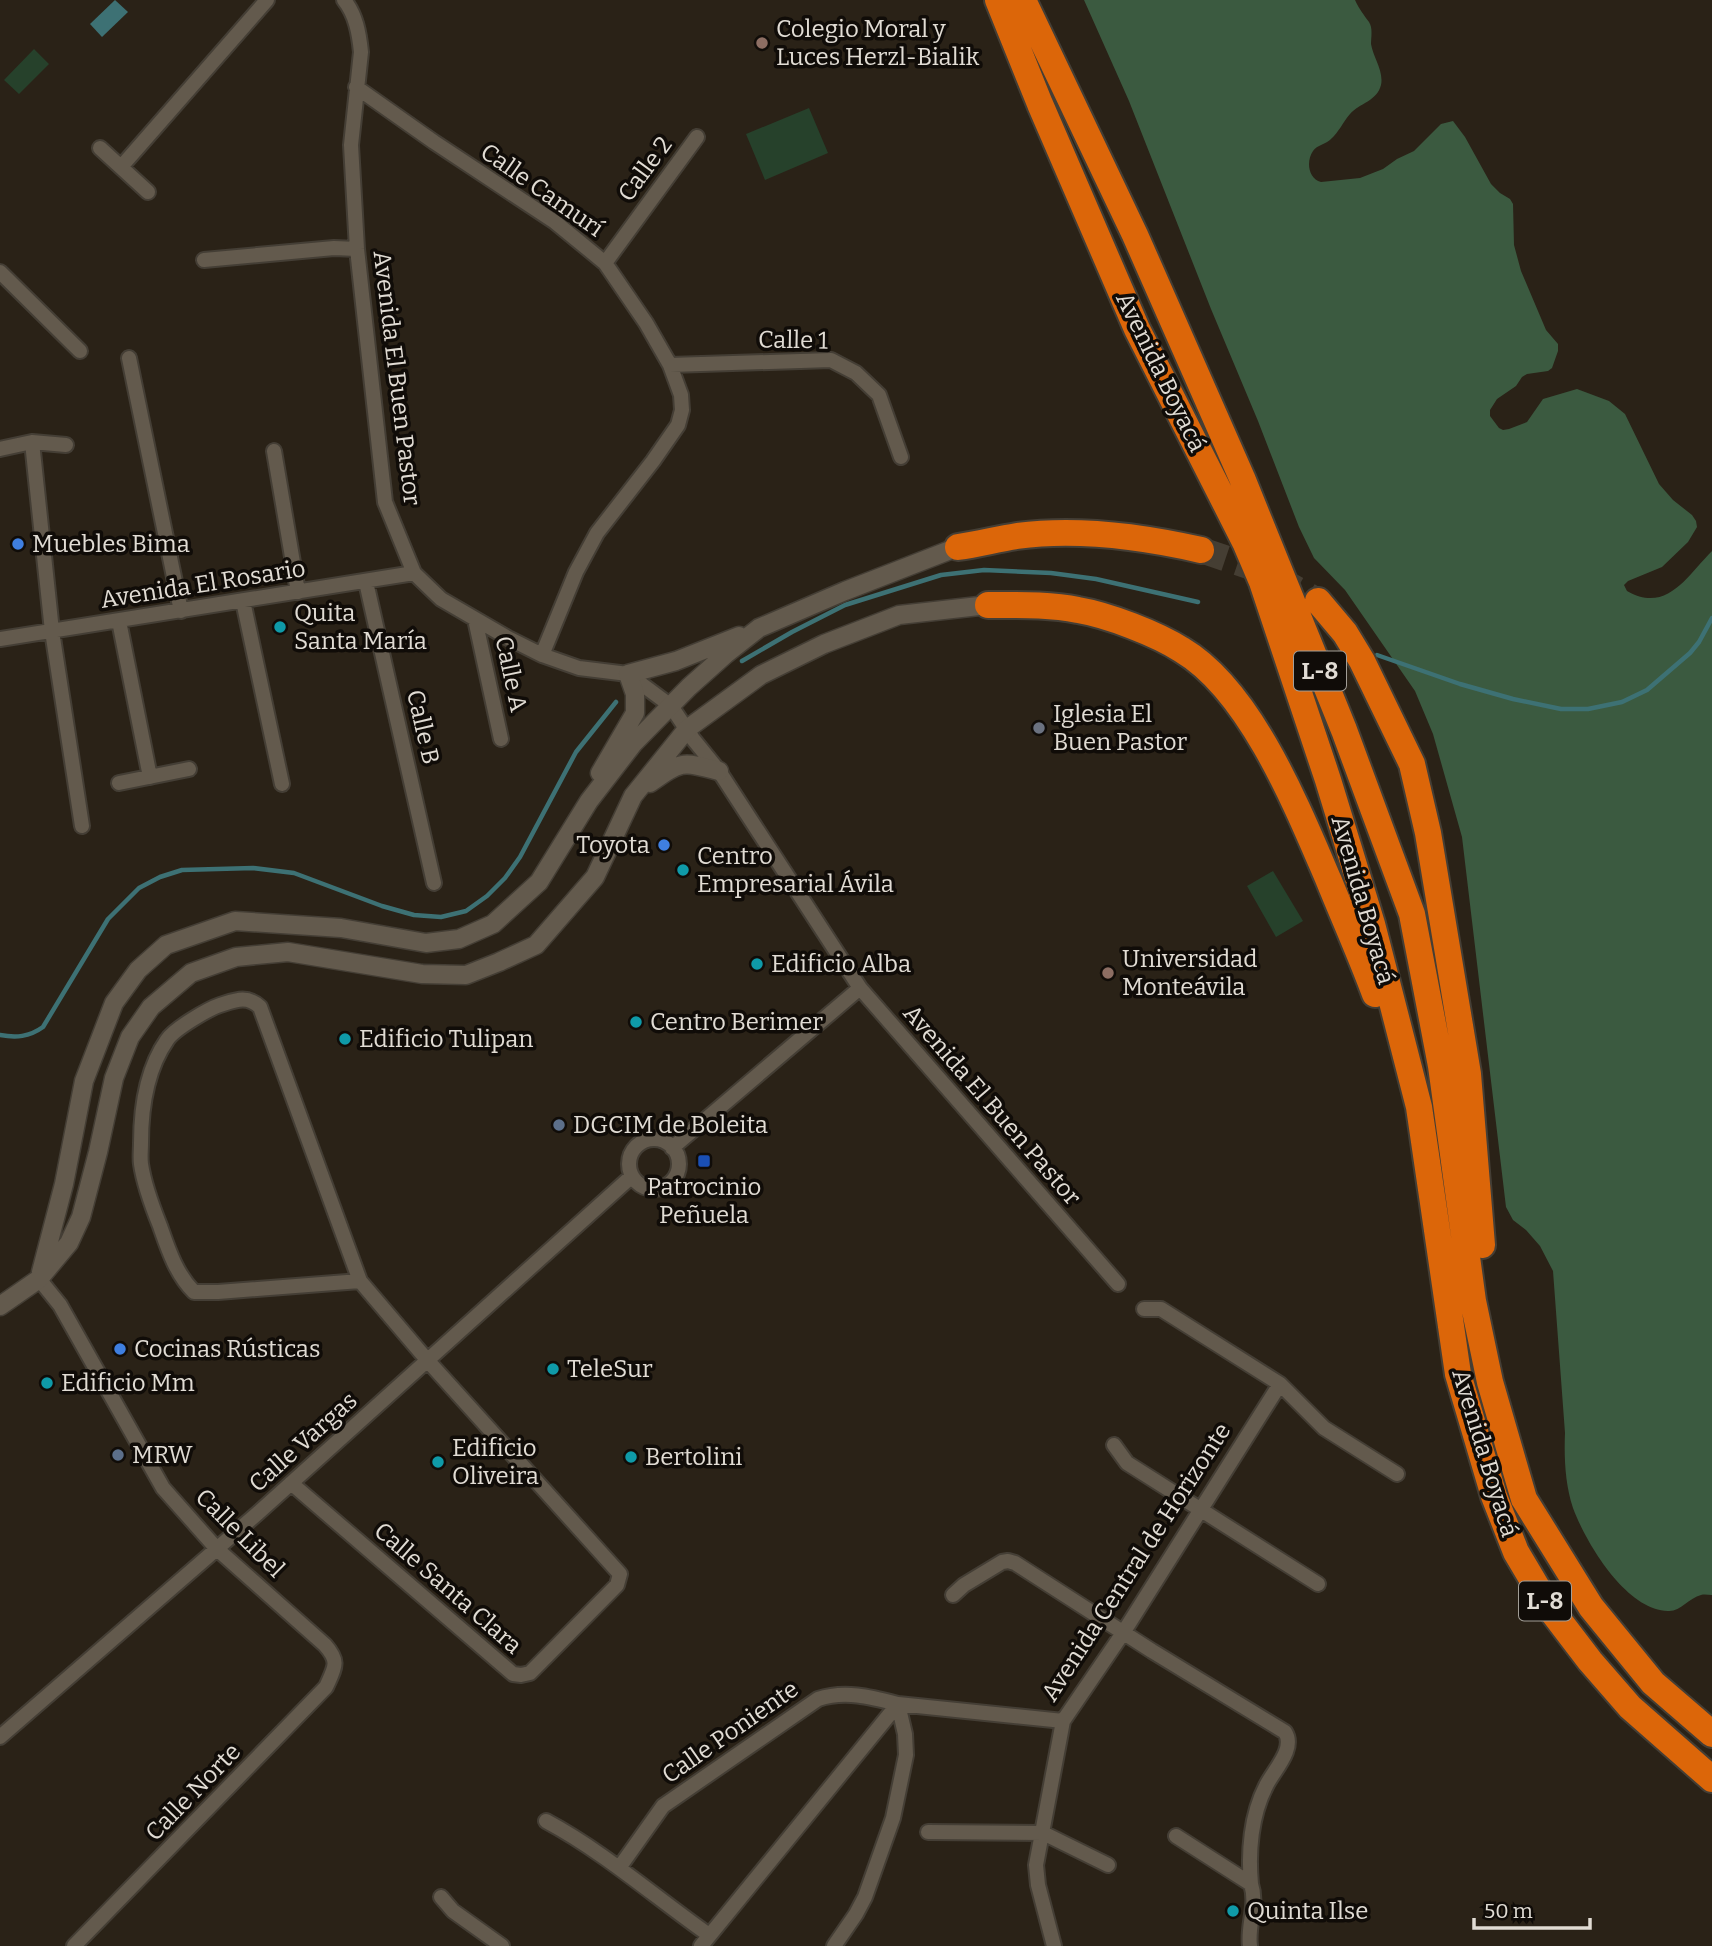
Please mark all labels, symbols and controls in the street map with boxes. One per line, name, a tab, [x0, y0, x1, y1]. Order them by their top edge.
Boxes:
place label: Colegio Moral y Luces Herzl-Bialik	[776, 15, 980, 71]
marker: Colegio Moral y Luces Herzl-Bialik	[754, 35, 770, 51]
street label: Calle 2	[612, 131, 678, 207]
street label: Calle Camurí	[475, 137, 609, 243]
street label: Avenida El Buen Pastor	[367, 249, 427, 507]
street label: Avenida Boyacá	[1110, 288, 1212, 456]
street label: Calle 1	[758, 325, 828, 355]
place label: Muebles Bima	[32, 530, 190, 558]
marker: Muebles Bima	[10, 536, 26, 552]
street label: Avenida El Rosario	[99, 554, 307, 614]
place label: Quita Santa María	[294, 599, 427, 655]
marker: Quita Santa María	[272, 619, 288, 635]
street label: Calle A	[489, 633, 533, 715]
road number: L-8	[1294, 652, 1346, 691]
street label: Calle B	[401, 687, 445, 767]
place label: Iglesia El Buen Pastor	[1053, 700, 1188, 756]
marker: Iglesia El Buen Pastor	[1031, 720, 1047, 736]
street label: Avenida Boyacá	[1326, 812, 1400, 988]
place label: Toyota	[576, 831, 650, 859]
marker: Toyota	[656, 837, 672, 853]
place label: Centro Empresarial Ávila	[697, 842, 894, 898]
marker: Centro Empresarial Ávila	[675, 862, 691, 878]
place label: Universidad Monteávila	[1122, 945, 1257, 1001]
place label: Edificio Alba	[771, 950, 911, 978]
marker: Edificio Alba	[749, 956, 765, 972]
marker: Universidad Monteávila	[1100, 965, 1116, 981]
street label: Avenida El Buen Pastor	[897, 999, 1087, 1211]
place label: Centro Berimer	[650, 1008, 823, 1036]
marker: Centro Berimer	[628, 1014, 644, 1030]
place label: Edificio Tulipan	[359, 1025, 534, 1053]
marker: Edificio Tulipan	[337, 1031, 353, 1047]
place label: DGCIM de Boleita	[573, 1111, 768, 1139]
marker: DGCIM de Boleita	[551, 1117, 567, 1133]
marker: Patrocinio Peñuela	[696, 1153, 712, 1169]
place label: Patrocinio Peñuela	[647, 1173, 761, 1229]
place label: Cocinas Rústicas	[134, 1335, 320, 1363]
marker: Cocinas Rústicas	[112, 1341, 128, 1357]
place label: TeleSur	[567, 1355, 653, 1383]
marker: TeleSur	[545, 1361, 561, 1377]
street label: Avenida Boyacá	[1446, 1366, 1524, 1540]
place label: Edificio Mm	[61, 1369, 195, 1397]
marker: Edificio Mm	[39, 1375, 55, 1391]
street label: Calle Vargas	[243, 1386, 363, 1498]
street label: Avenida Central de Horizonte	[1035, 1418, 1237, 1706]
place label: Edificio Oliveira	[452, 1434, 539, 1490]
place label: MRW	[132, 1441, 193, 1469]
place label: Bertolini	[645, 1443, 743, 1471]
marker: MRW	[110, 1447, 126, 1463]
marker: Bertolini	[623, 1449, 639, 1465]
marker: Edificio Oliveira	[430, 1454, 446, 1470]
street label: Calle Libel	[190, 1483, 290, 1583]
street label: Calle Santa Clara	[369, 1516, 527, 1660]
road number: L-8	[1519, 1582, 1571, 1620]
street label: Calle Poniente	[657, 1675, 803, 1789]
street label: Calle Norte	[140, 1738, 246, 1846]
scale bar	[1474, 1886, 1590, 1930]
place label: Quinta Ilse	[1247, 1897, 1368, 1925]
text: 50 m	[1484, 1898, 1533, 1924]
marker: Quinta Ilse	[1225, 1903, 1241, 1919]

